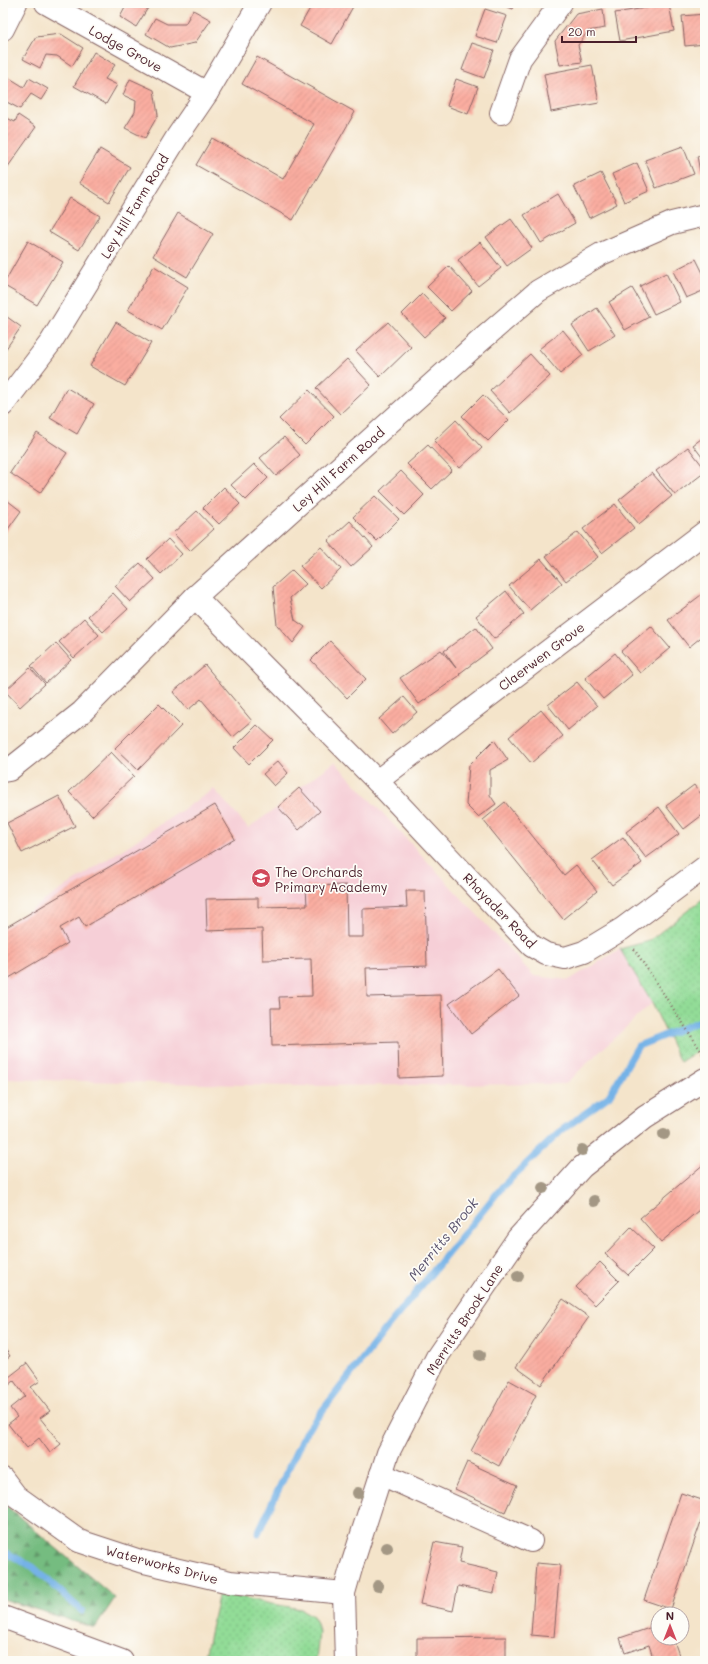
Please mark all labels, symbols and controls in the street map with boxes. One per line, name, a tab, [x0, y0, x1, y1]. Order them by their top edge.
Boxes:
scale bar	[562, 18, 636, 44]
street label: Lodge Grove	[86, 21, 166, 75]
text: 20 m	[568, 23, 596, 39]
street label: Ley Hill Farm Road	[96, 151, 172, 261]
street label: Ley Hill Farm Road	[288, 423, 388, 515]
street label: Claerwen Grove	[495, 618, 587, 694]
place label: The Orchards Primary Academy	[275, 863, 388, 895]
school or university icon: The Orchards Primary Academy	[250, 867, 272, 889]
street label: Rhayader Road	[460, 869, 540, 951]
water label: Merritts Brook	[404, 1193, 483, 1284]
street label: Merritts Brook Lane	[422, 1260, 506, 1378]
street label: Waterworks Drive	[104, 1541, 220, 1587]
north arrow	[650, 1606, 690, 1646]
text: N	[666, 1608, 674, 1623]

